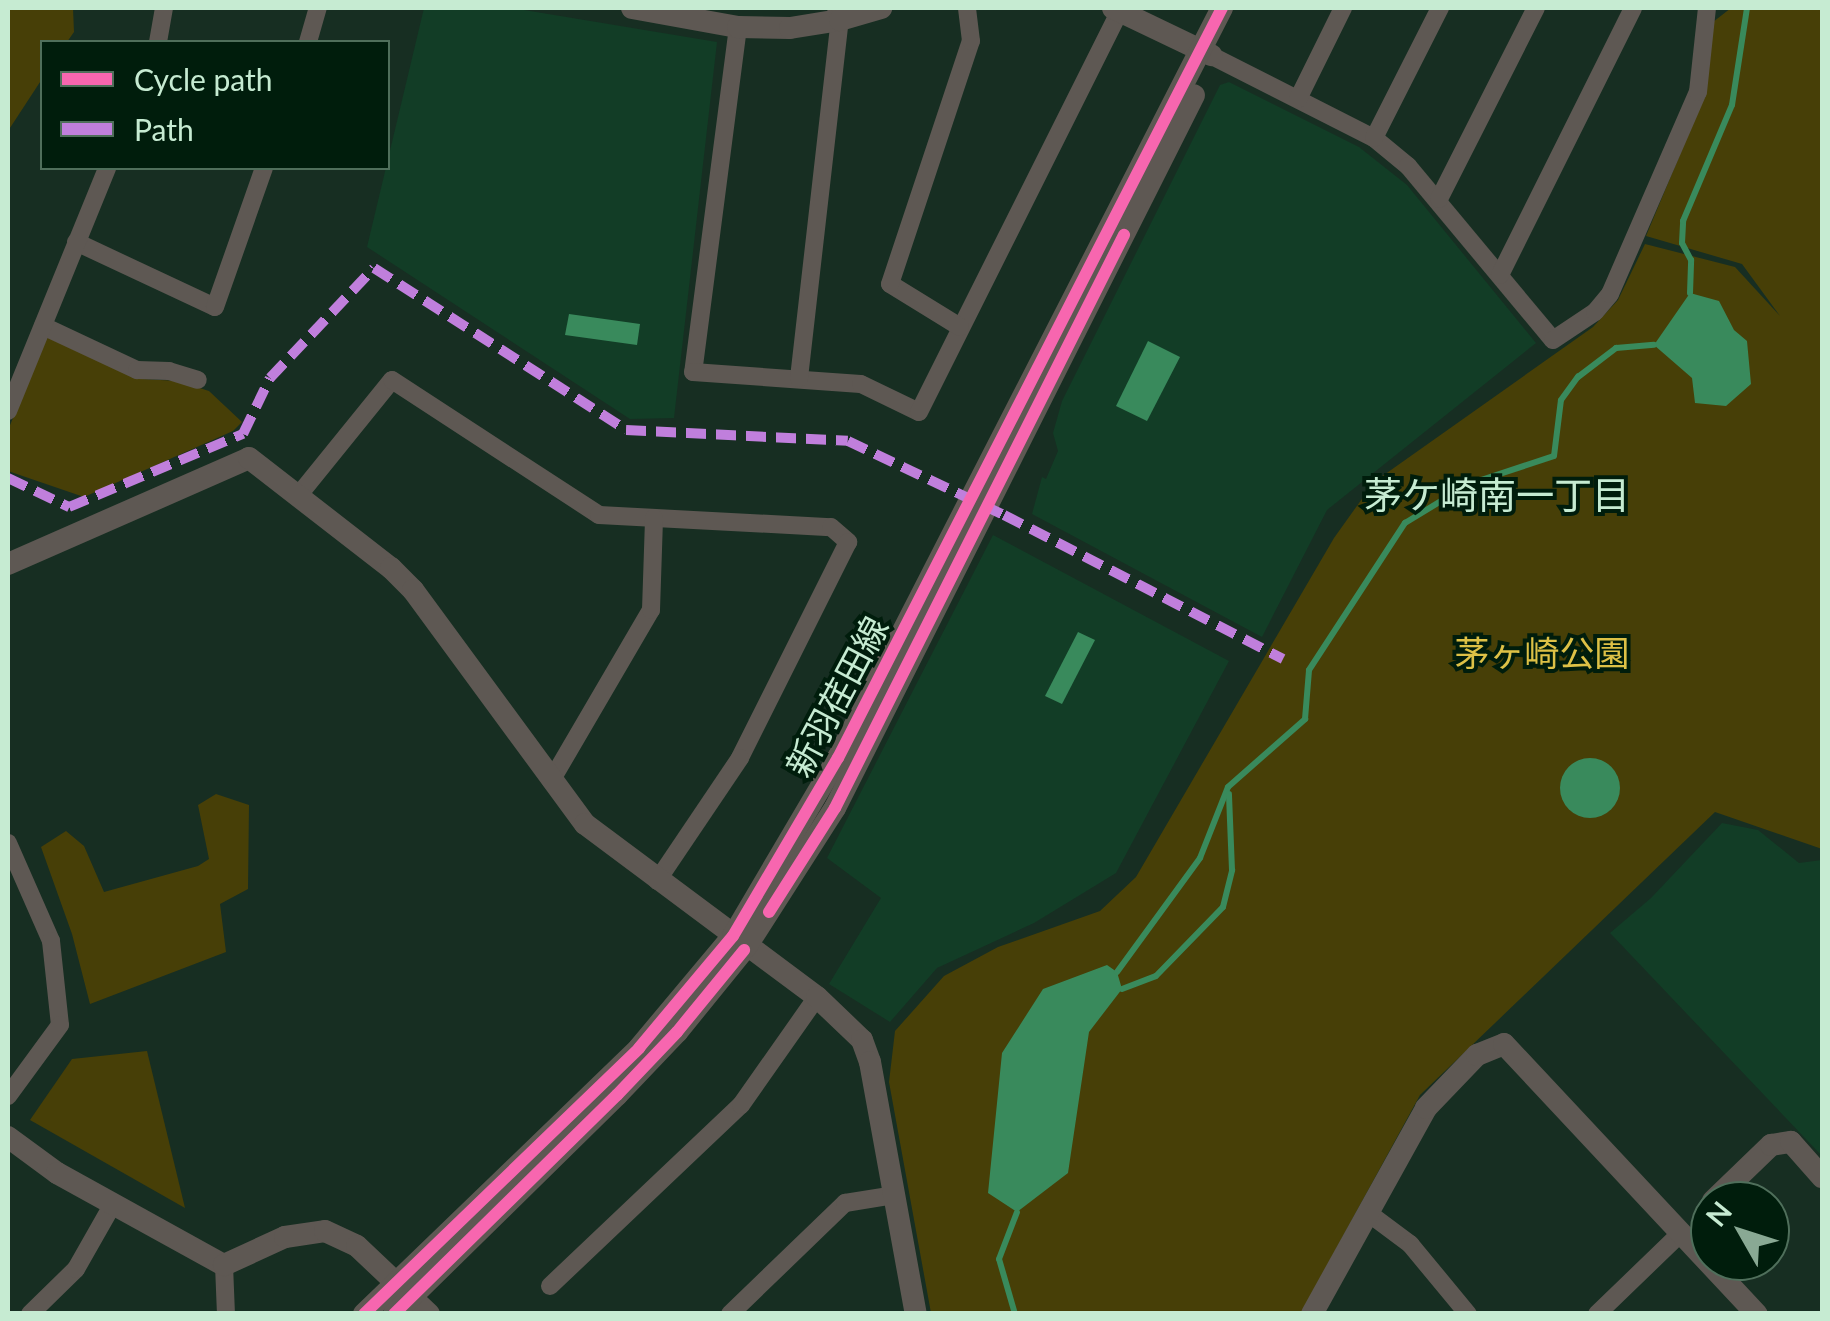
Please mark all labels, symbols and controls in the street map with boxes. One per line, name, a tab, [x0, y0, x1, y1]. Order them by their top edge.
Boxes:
legend	[40, 40, 390, 170]
text: Cycle path	[134, 61, 273, 97]
text: Path	[134, 111, 194, 147]
district label: 茅ケ崎南一丁目	[1364, 472, 1630, 518]
street label: 新羽荏田線	[776, 609, 896, 783]
park label: 茅ヶ崎公園	[1455, 631, 1629, 673]
north arrow	[1690, 1181, 1790, 1281]
text: N	[1698, 1194, 1738, 1232]

